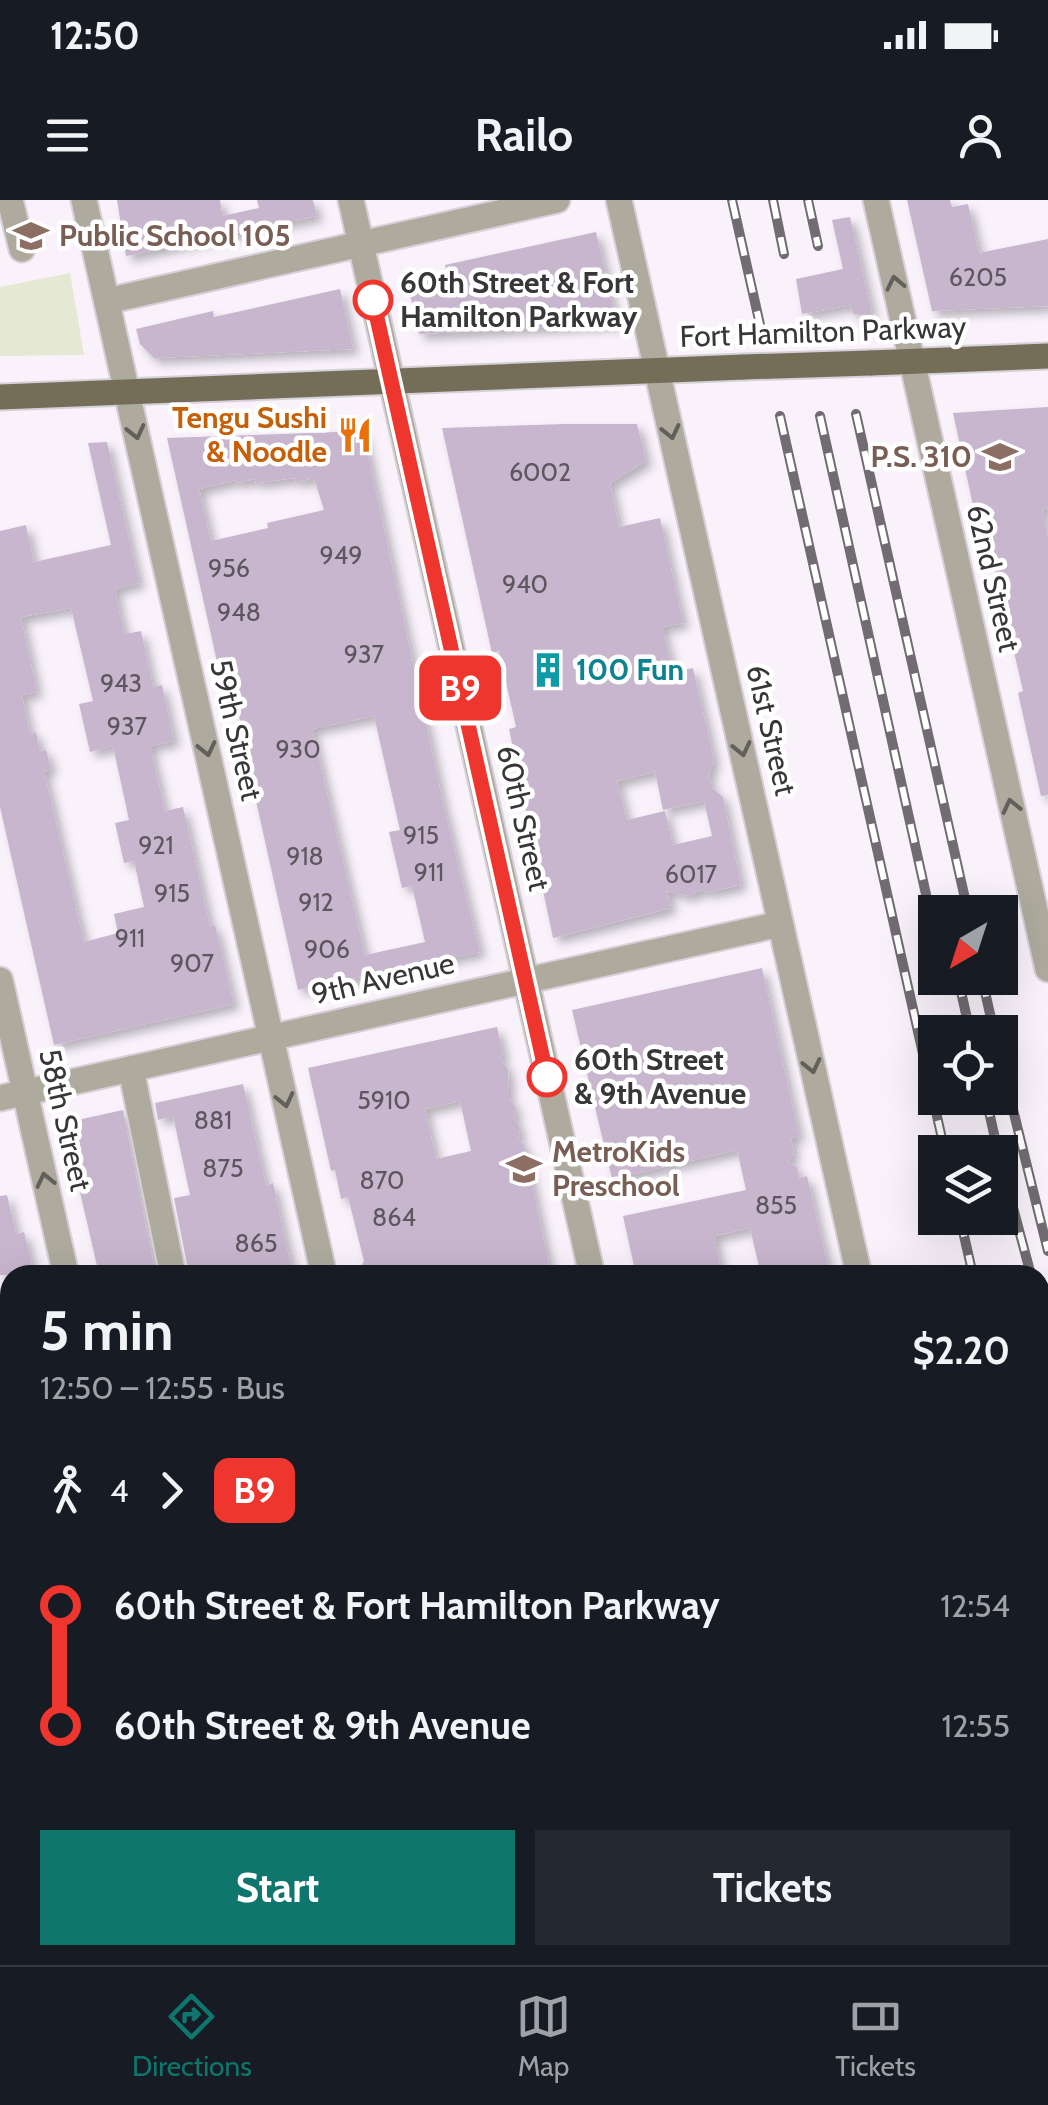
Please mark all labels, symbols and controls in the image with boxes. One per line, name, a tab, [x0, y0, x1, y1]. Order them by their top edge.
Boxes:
text: 12:50	[50, 12, 140, 59]
icon: menu	[40, 108, 95, 163]
text: Railo	[475, 108, 573, 162]
icon: person	[953, 108, 1008, 163]
school or university icon: Public School 105	[12, 217, 50, 255]
place label: Public School 105	[59, 217, 291, 254]
house number: 6205	[949, 262, 1007, 292]
place label: 60th Street & Fort Hamilton Parkway	[400, 264, 638, 335]
one-way arrow	[885, 275, 906, 292]
marker: 60th Street & Fort Hamilton Parkway	[354, 281, 392, 319]
street label: Fort Hamilton Parkway	[679, 308, 967, 355]
place label: Tengu Sushi & Noodle	[172, 399, 327, 470]
restaurant icon: Tengu Sushi & Noodle	[336, 416, 374, 454]
one-way arrow	[124, 423, 145, 440]
one-way arrow	[659, 423, 680, 440]
place label: P.S. 310	[871, 438, 972, 475]
school or university icon: P.S. 310	[981, 438, 1019, 476]
house number: 6002	[509, 457, 571, 487]
street label: 62nd Street	[959, 501, 1028, 655]
house number: 949	[320, 540, 362, 570]
house number: 956	[208, 553, 250, 583]
house number: 940	[502, 569, 548, 599]
house number: 948	[217, 597, 261, 627]
house number: 937	[344, 639, 385, 669]
building icon: 100 Fun	[529, 651, 567, 689]
place label: 100 Fun	[576, 651, 684, 688]
street label: 59th Street	[202, 656, 271, 804]
line badge: B9	[415, 656, 505, 720]
street label: 61st Street	[739, 661, 804, 799]
text: B9	[439, 667, 481, 710]
house number: 943	[100, 668, 142, 698]
house number: 937	[107, 711, 148, 741]
house number: 930	[275, 734, 321, 764]
one-way arrow	[195, 740, 216, 757]
one-way arrow	[730, 740, 751, 757]
street label: 60th Street	[489, 742, 558, 894]
one-way arrow	[1002, 798, 1023, 815]
house number: 915	[403, 820, 439, 850]
house number: 921	[138, 830, 174, 860]
house number: 918	[286, 841, 324, 871]
house number: 911	[414, 857, 444, 887]
house number: 6017	[665, 859, 718, 889]
house number: 915	[154, 878, 190, 908]
house number: 912	[298, 887, 334, 917]
north arrow	[918, 895, 1018, 995]
map controls	[918, 895, 1018, 1235]
house number: 911	[115, 923, 145, 953]
house number: 906	[304, 934, 350, 964]
street label: 9th Avenue	[308, 944, 458, 1013]
house number: 907	[170, 948, 214, 978]
button: locate	[918, 1015, 1018, 1115]
place label: 60th Street & 9th Avenue	[574, 1041, 746, 1112]
street label: 58th Street	[31, 1045, 100, 1195]
one-way arrow	[801, 1057, 822, 1074]
marker: 60th Street & 9th Avenue	[528, 1058, 566, 1096]
house number: 5910	[357, 1085, 411, 1115]
one-way arrow	[274, 1091, 295, 1108]
house number: 881	[194, 1105, 232, 1135]
place label: MetroKids Preschool	[552, 1133, 685, 1204]
button: layers	[918, 1135, 1018, 1235]
school or university icon: MetroKids Preschool	[505, 1150, 543, 1188]
house number: 875	[202, 1153, 244, 1183]
house number: 870	[360, 1165, 404, 1195]
one-way arrow	[35, 1172, 56, 1189]
house number: 855	[755, 1190, 797, 1220]
house number: 864	[372, 1202, 416, 1232]
house number: 865	[235, 1228, 277, 1258]
text: 5 min	[40, 1297, 173, 1364]
text: $2.20	[912, 1327, 1010, 1374]
text: 12:50 – 12:55 · Bus	[40, 1368, 285, 1407]
icon: walk	[40, 1463, 95, 1518]
icon: forward	[144, 1463, 199, 1518]
text: B9	[234, 1469, 275, 1512]
text: 4	[110, 1471, 129, 1510]
text: 60th Street & Fort Hamilton Parkway	[114, 1582, 720, 1629]
text: 12:54	[940, 1586, 1010, 1625]
text: 60th Street & 9th Avenue	[114, 1702, 531, 1749]
text: 12:55	[942, 1706, 1010, 1745]
button: Start	[40, 1830, 515, 1945]
button: Tickets	[535, 1830, 1010, 1945]
tab: Directions	[132, 1989, 252, 2083]
tab: Map	[516, 1989, 571, 2083]
tab: Tickets	[835, 1989, 916, 2083]

